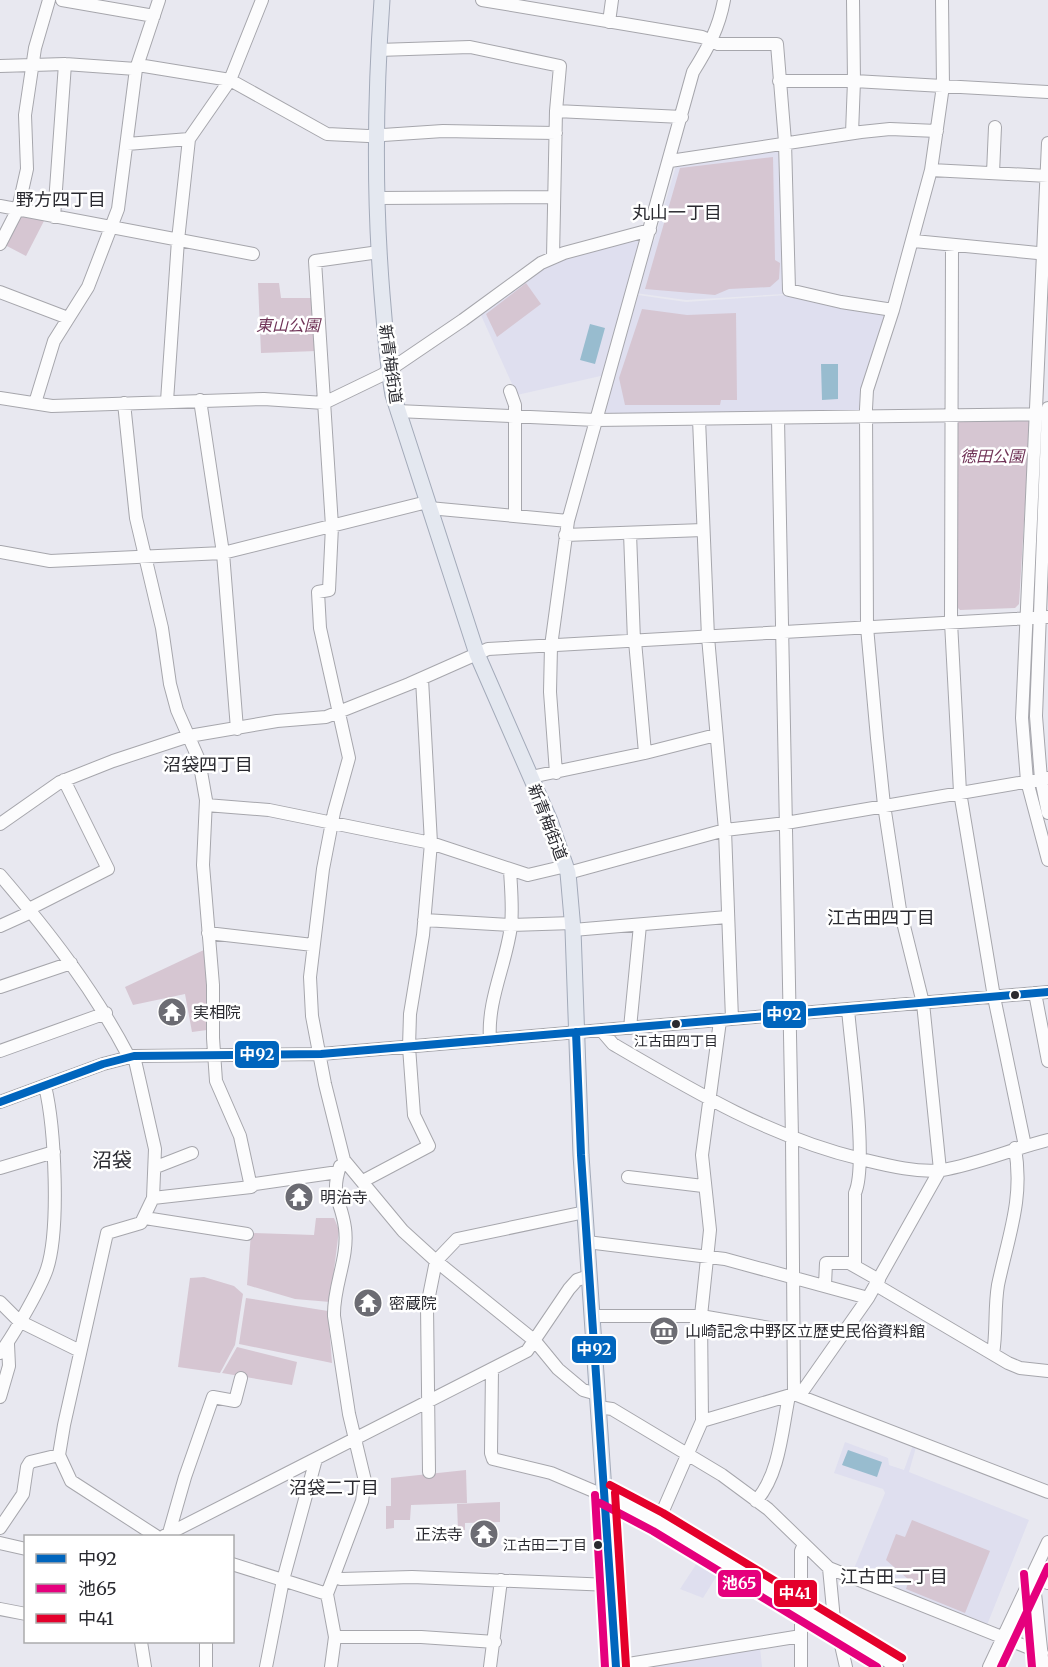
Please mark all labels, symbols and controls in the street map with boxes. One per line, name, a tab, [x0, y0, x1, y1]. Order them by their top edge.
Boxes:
district label: 野方四丁目	[16, 188, 106, 211]
district label: 丸山一丁目	[632, 201, 722, 224]
park label: 東山公園	[256, 315, 322, 335]
street label: 新青梅街道	[376, 323, 406, 405]
park label: 徳田公園	[960, 446, 1026, 466]
district label: 沼袋四丁目	[163, 753, 253, 776]
street label: 新青梅街道	[524, 781, 572, 863]
district label: 江古田四丁目	[827, 906, 935, 929]
unlabelled marker	[1009, 989, 1021, 1001]
temple icon: 実相院	[156, 996, 188, 1028]
line badge: 中92	[762, 1000, 807, 1029]
place label: 実相院	[193, 1002, 241, 1022]
text: 中92	[767, 1004, 801, 1024]
marker: 江古田四丁目	[670, 1018, 682, 1030]
place label: 江古田四丁目	[634, 1032, 718, 1050]
line badge: 中92	[234, 1040, 280, 1069]
text: 中92	[240, 1044, 274, 1064]
district label: 沼袋	[92, 1147, 132, 1172]
temple icon: 明治寺	[283, 1181, 315, 1213]
place label: 明治寺	[320, 1187, 368, 1207]
temple icon: 密蔵院	[352, 1287, 384, 1319]
place label: 密蔵院	[389, 1293, 437, 1313]
museum icon: 山崎記念中野区立歴史民俗資料館	[648, 1315, 680, 1347]
place label: 山崎記念中野区立歴史民俗資料館	[685, 1321, 925, 1341]
line badge: 中92	[571, 1335, 617, 1364]
text: 中92	[577, 1339, 611, 1359]
district label: 沼袋二丁目	[289, 1476, 379, 1499]
temple icon: 正法寺	[468, 1518, 500, 1550]
place label: 正法寺	[415, 1524, 463, 1544]
legend	[24, 1535, 234, 1643]
place label: 江古田二丁目	[503, 1536, 587, 1554]
marker: 江古田二丁目	[592, 1539, 604, 1551]
text: 中92	[78, 1547, 117, 1570]
district label: 江古田二丁目	[840, 1565, 948, 1588]
line badge: 池65	[717, 1569, 762, 1598]
text: 池65	[722, 1573, 756, 1593]
text: 池65	[78, 1577, 117, 1600]
line badge: 中41	[773, 1579, 818, 1608]
text: 中41	[779, 1583, 812, 1603]
text: 中41	[78, 1607, 114, 1630]

